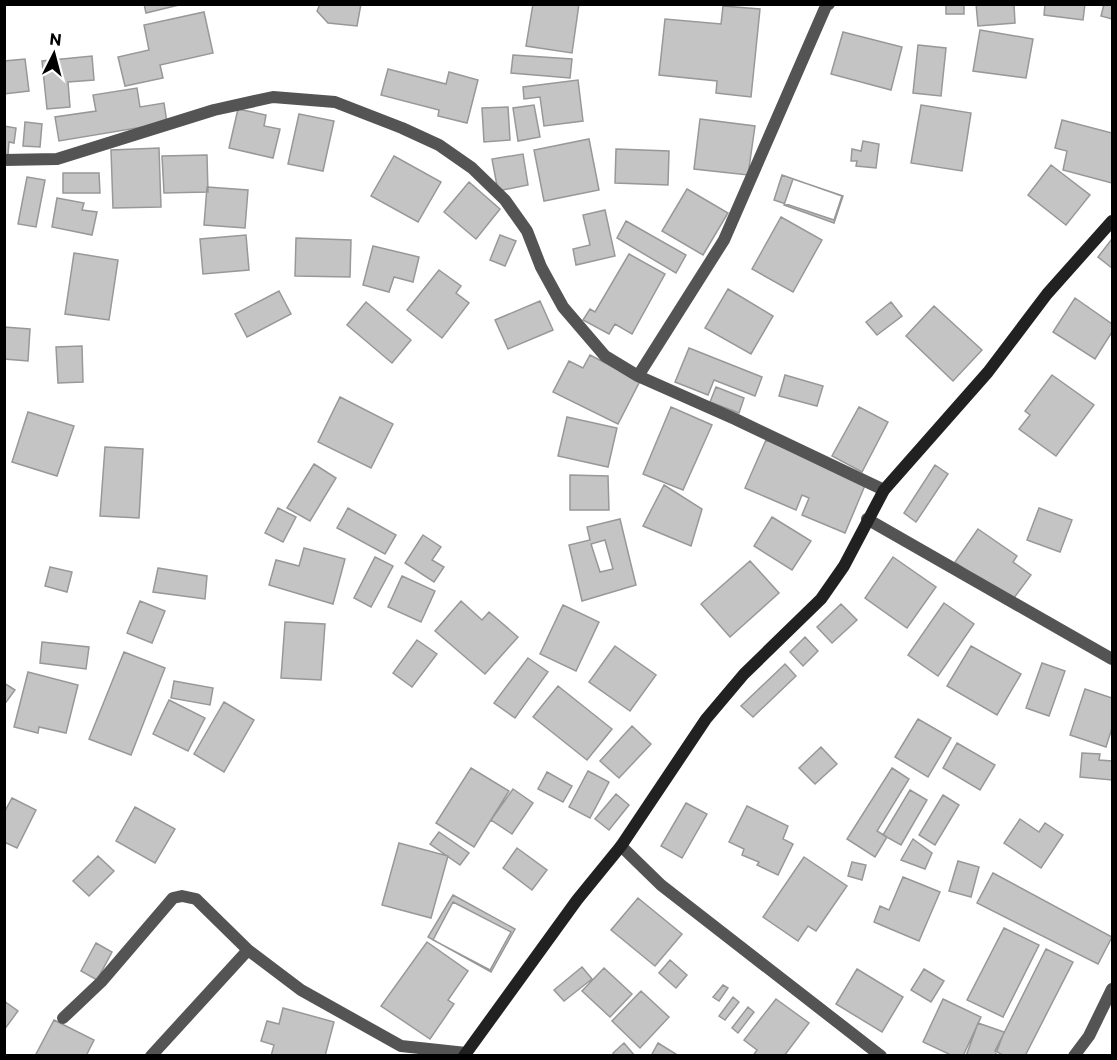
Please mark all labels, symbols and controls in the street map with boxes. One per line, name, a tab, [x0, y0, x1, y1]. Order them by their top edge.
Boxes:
north arrow	[24, 24, 84, 84]
text: N	[49, 29, 63, 49]

